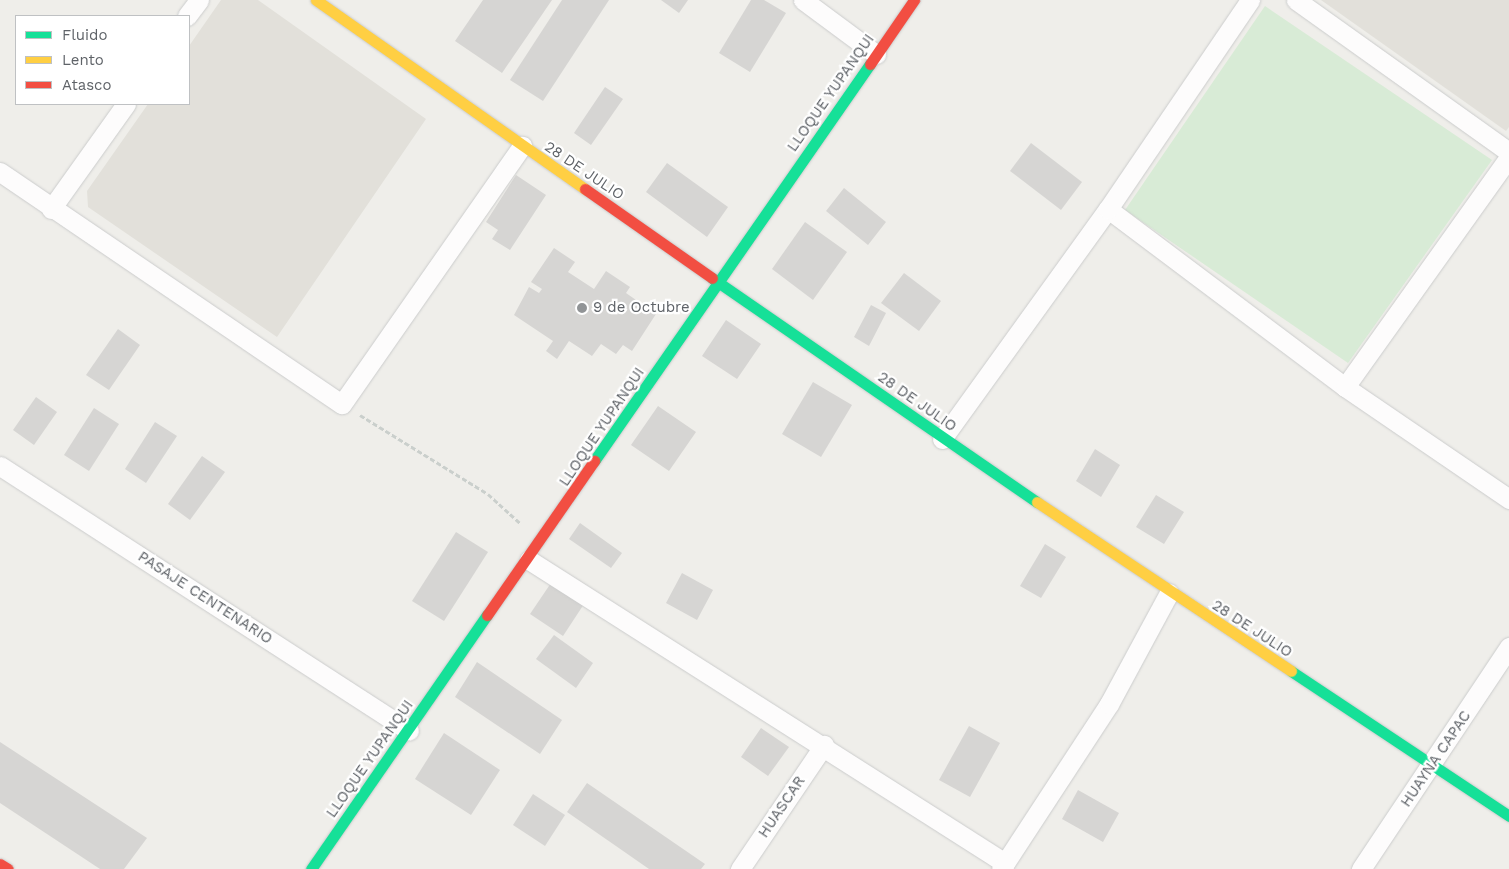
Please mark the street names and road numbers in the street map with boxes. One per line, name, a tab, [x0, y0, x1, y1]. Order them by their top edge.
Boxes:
street label: LLOQUE YUPANQUI	[783, 30, 879, 156]
street label: 28 DE JULIO	[541, 138, 627, 204]
street label: LLOQUE YUPANQUI	[555, 364, 649, 490]
street label: 28 DE JULIO	[874, 368, 960, 436]
street label: PASAJE CENTENARIO	[134, 548, 276, 648]
street label: 28 DE JULIO	[1208, 596, 1296, 662]
street label: LLOQUE YUPANQUI	[322, 696, 418, 822]
street label: HUAYNA CAPAC	[1397, 707, 1475, 811]
street label: HUASCAR	[755, 773, 809, 841]

